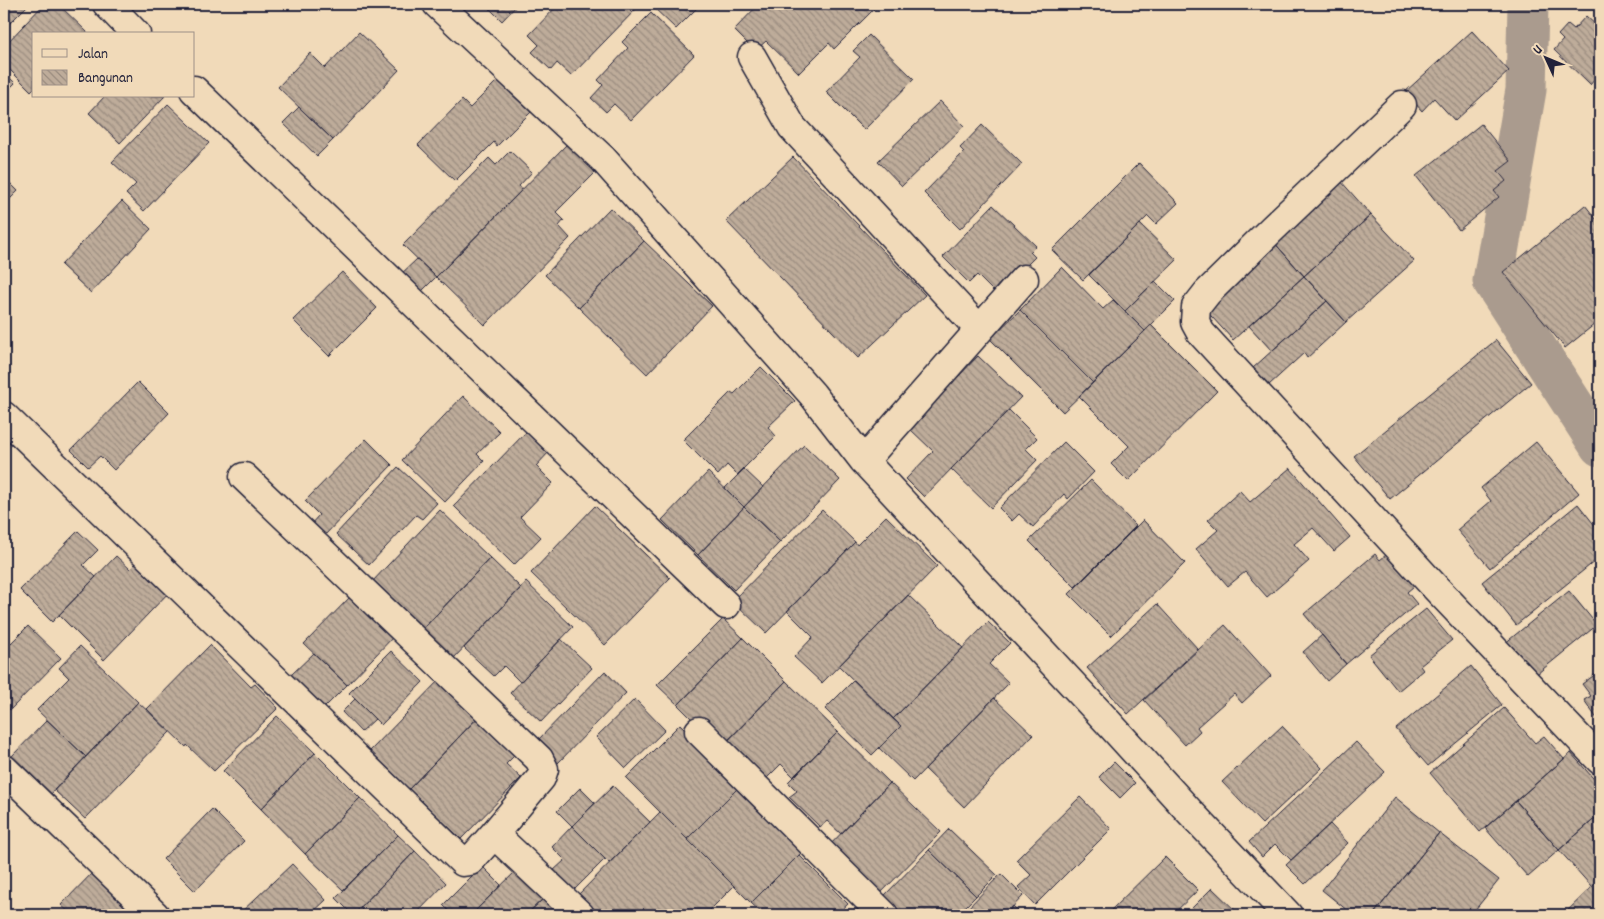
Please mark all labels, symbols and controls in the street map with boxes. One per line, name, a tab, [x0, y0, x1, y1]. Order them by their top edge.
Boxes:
legend	[32, 32, 195, 98]
north arrow	[1522, 32, 1572, 82]
text: U	[1529, 41, 1548, 60]
text: Jalan	[78, 44, 108, 66]
text: Bangunan	[78, 68, 133, 90]

